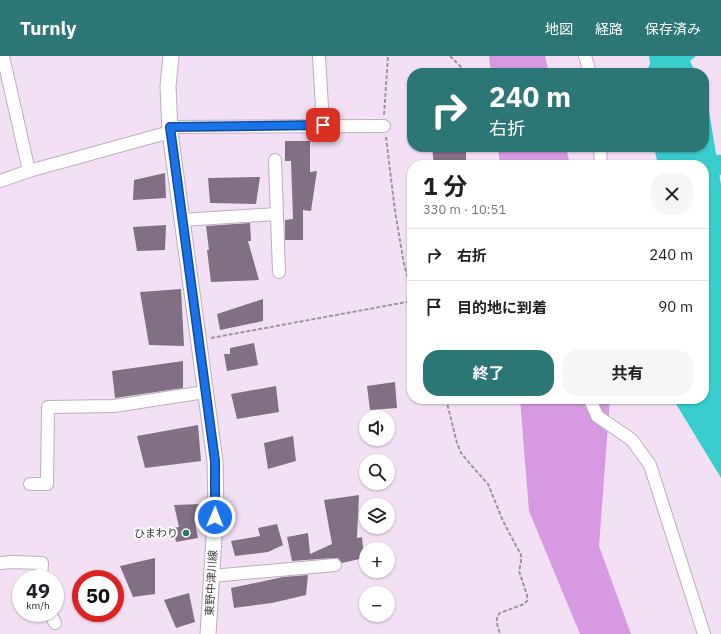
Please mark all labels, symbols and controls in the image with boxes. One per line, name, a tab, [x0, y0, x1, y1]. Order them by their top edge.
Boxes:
text: Turnly	[20, 16, 76, 40]
text: 地図	[545, 20, 573, 38]
text: 経路	[595, 20, 623, 38]
text: 保存済み	[645, 20, 701, 38]
text: 240 m	[489, 78, 571, 115]
icon: right	[423, 84, 475, 136]
pin	[306, 108, 340, 142]
icon: arrive	[312, 114, 334, 136]
text: 右折	[489, 117, 525, 140]
text: 1 分	[423, 170, 467, 202]
button: close	[651, 173, 693, 215]
text: 330 m · 10:51	[423, 201, 506, 218]
icon: right	[423, 244, 445, 266]
text: 240 m	[649, 245, 693, 264]
text: 右折	[457, 246, 487, 265]
icon: arrive	[423, 296, 445, 318]
text: 90 m	[658, 297, 693, 316]
text: 目的地に到着	[457, 298, 547, 317]
button: 終了	[423, 350, 554, 396]
button: 共有	[562, 350, 693, 396]
map controls	[359, 410, 395, 622]
button: sound	[359, 410, 395, 446]
button: search	[359, 454, 395, 490]
position arrow	[194, 496, 236, 538]
button: layers	[359, 498, 395, 534]
place label: ひまわり	[134, 526, 178, 540]
marker: ひまわり	[181, 528, 191, 538]
button: +	[359, 542, 395, 578]
street label: 東野中津川線	[202, 550, 220, 616]
speed limit sign: 50	[72, 570, 124, 622]
text: 49	[26, 577, 50, 604]
button: −	[359, 586, 395, 622]
text: km/h	[26, 599, 50, 612]

